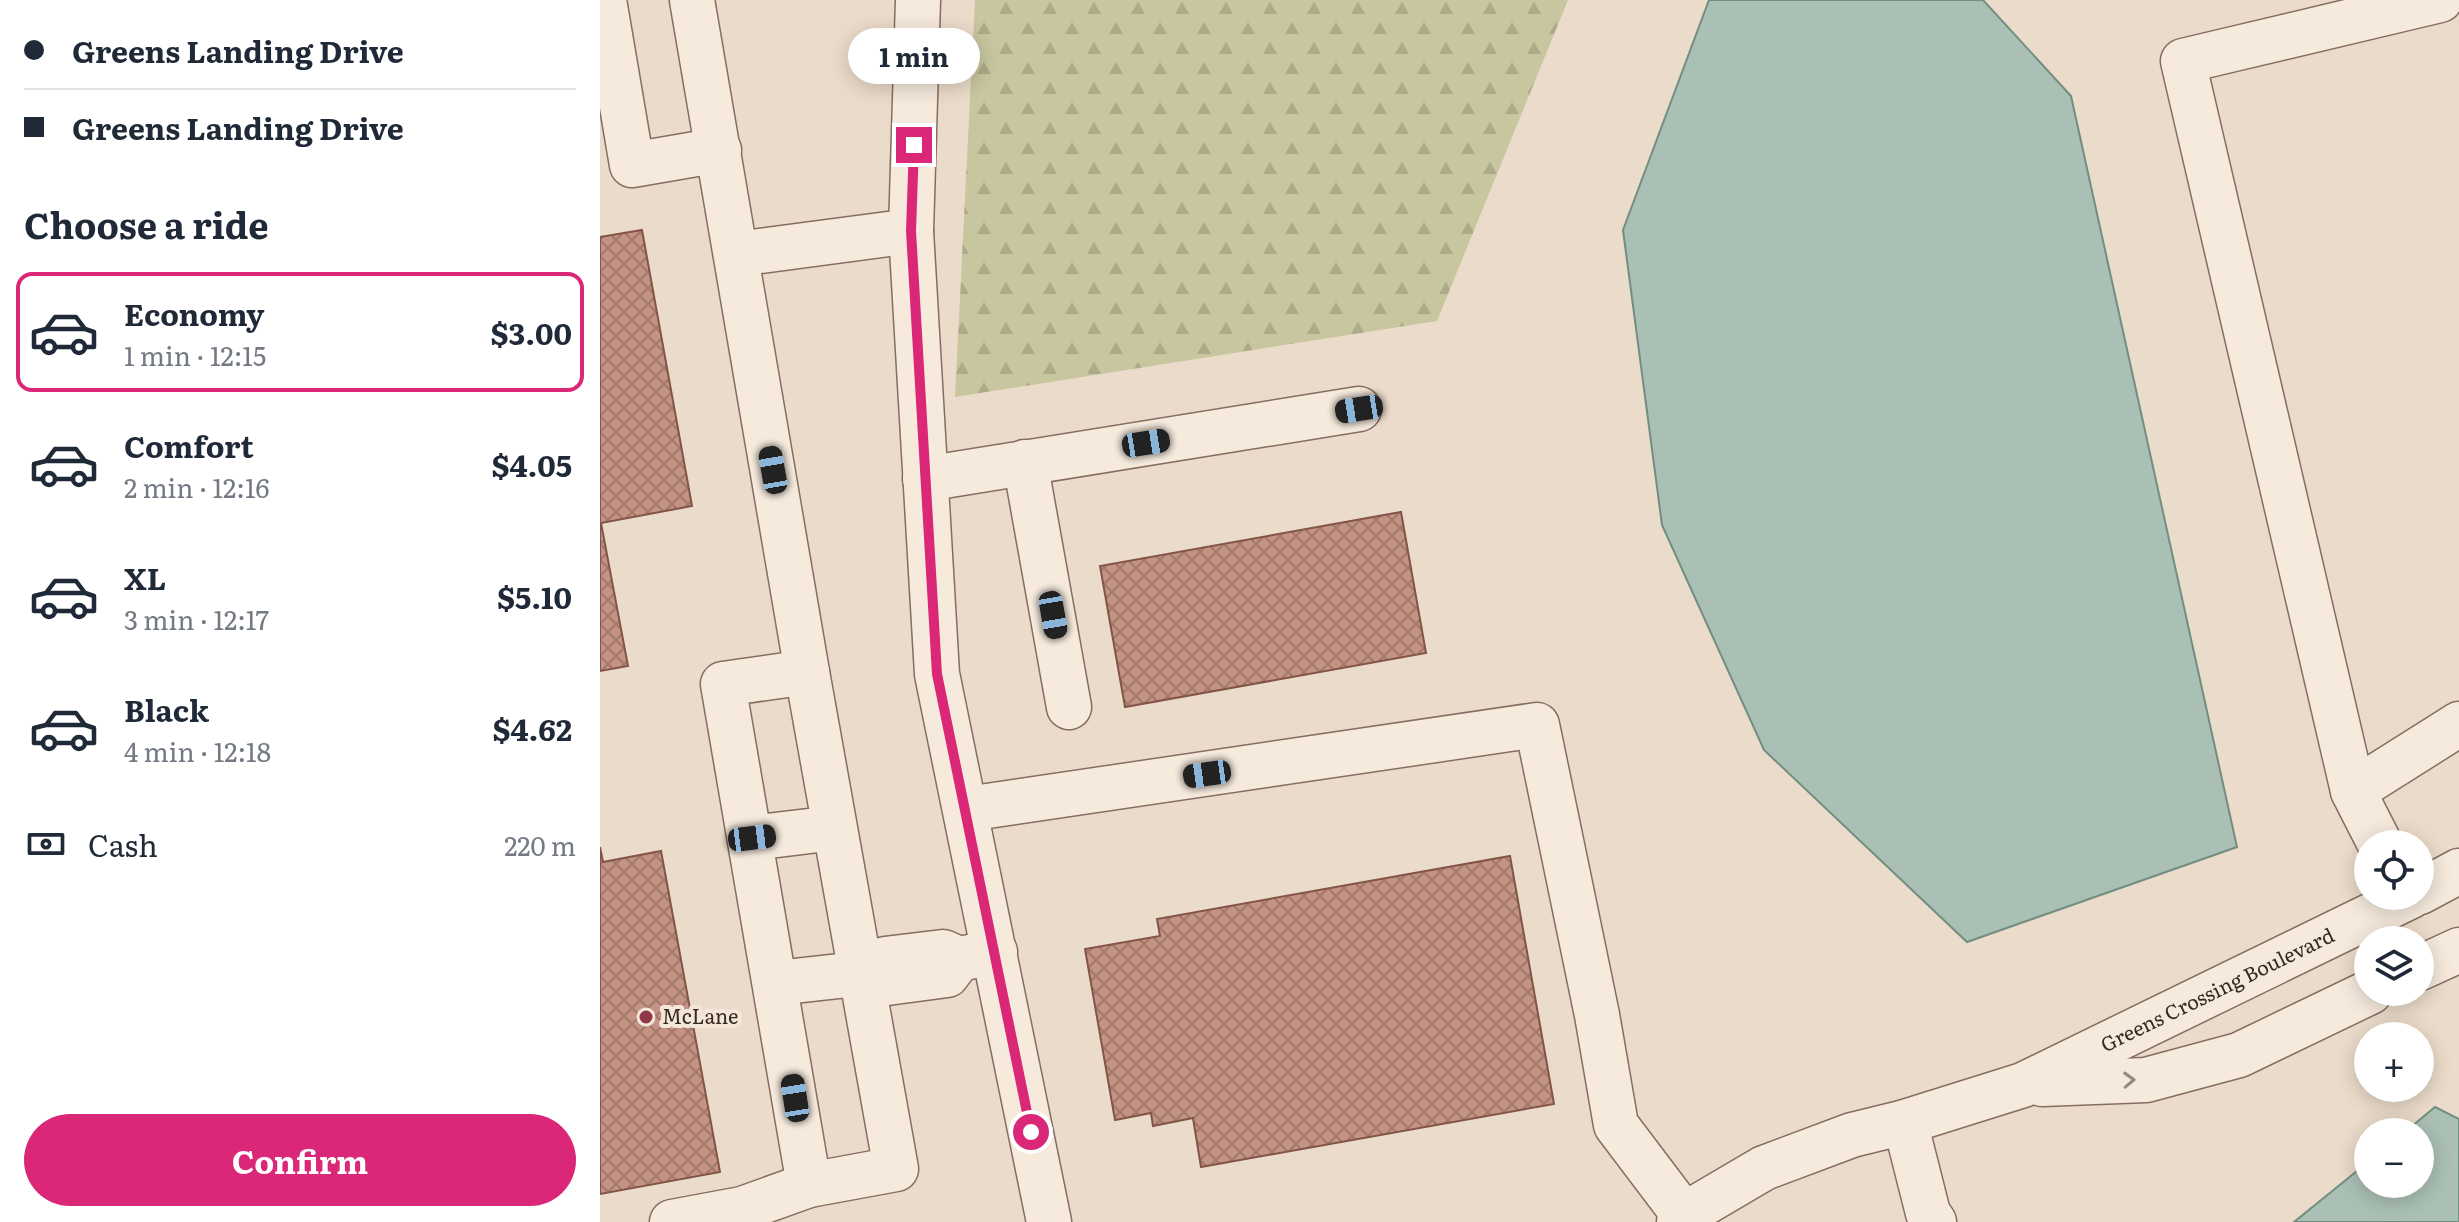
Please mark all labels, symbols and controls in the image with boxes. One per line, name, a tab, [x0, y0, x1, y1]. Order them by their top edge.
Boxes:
text: Greens Landing Drive	[72, 28, 404, 72]
callout: 1 min	[848, 29, 980, 85]
text: 1 min	[879, 36, 949, 75]
text: Greens Landing Drive	[72, 105, 404, 149]
route end	[896, 127, 932, 163]
text: Choose a ride	[24, 197, 269, 250]
text: Economy	[124, 291, 264, 335]
icon: car	[28, 296, 100, 368]
text: $3.00	[491, 310, 572, 354]
text: 1 min · 12:15	[124, 335, 266, 374]
car	[1333, 393, 1385, 425]
text: Comfort	[124, 423, 254, 467]
car	[1120, 427, 1172, 459]
icon: car	[28, 428, 100, 500]
text: $4.05	[492, 442, 572, 486]
car	[757, 444, 789, 496]
text: 2 min · 12:16	[124, 467, 270, 506]
text: XL	[124, 555, 166, 599]
icon: car	[28, 560, 100, 632]
text: $5.10	[497, 574, 572, 618]
car	[1037, 589, 1069, 641]
text: 3 min · 12:17	[124, 599, 269, 638]
text: Black	[124, 687, 209, 731]
icon: car	[28, 692, 100, 764]
text: $4.62	[493, 706, 572, 750]
text: 4 min · 12:18	[124, 731, 271, 770]
car	[1182, 759, 1232, 789]
icon: cash	[24, 822, 68, 866]
text: Cash	[88, 822, 158, 866]
car	[727, 823, 777, 853]
text: 220 m	[504, 825, 576, 864]
map controls	[2354, 830, 2434, 1198]
button: locate	[2354, 830, 2434, 910]
street label: Greens Crossing Boulevard	[2095, 919, 2339, 1058]
button: layers	[2354, 926, 2434, 1006]
place label: McLane	[662, 1000, 738, 1030]
marker: McLane	[637, 1008, 655, 1026]
button: +	[2354, 1022, 2434, 1102]
car	[779, 1072, 811, 1124]
one-way arrow	[2123, 1072, 2136, 1089]
button: Confirm	[24, 1114, 576, 1206]
route start	[1013, 1114, 1049, 1150]
button: −	[2354, 1118, 2434, 1198]

